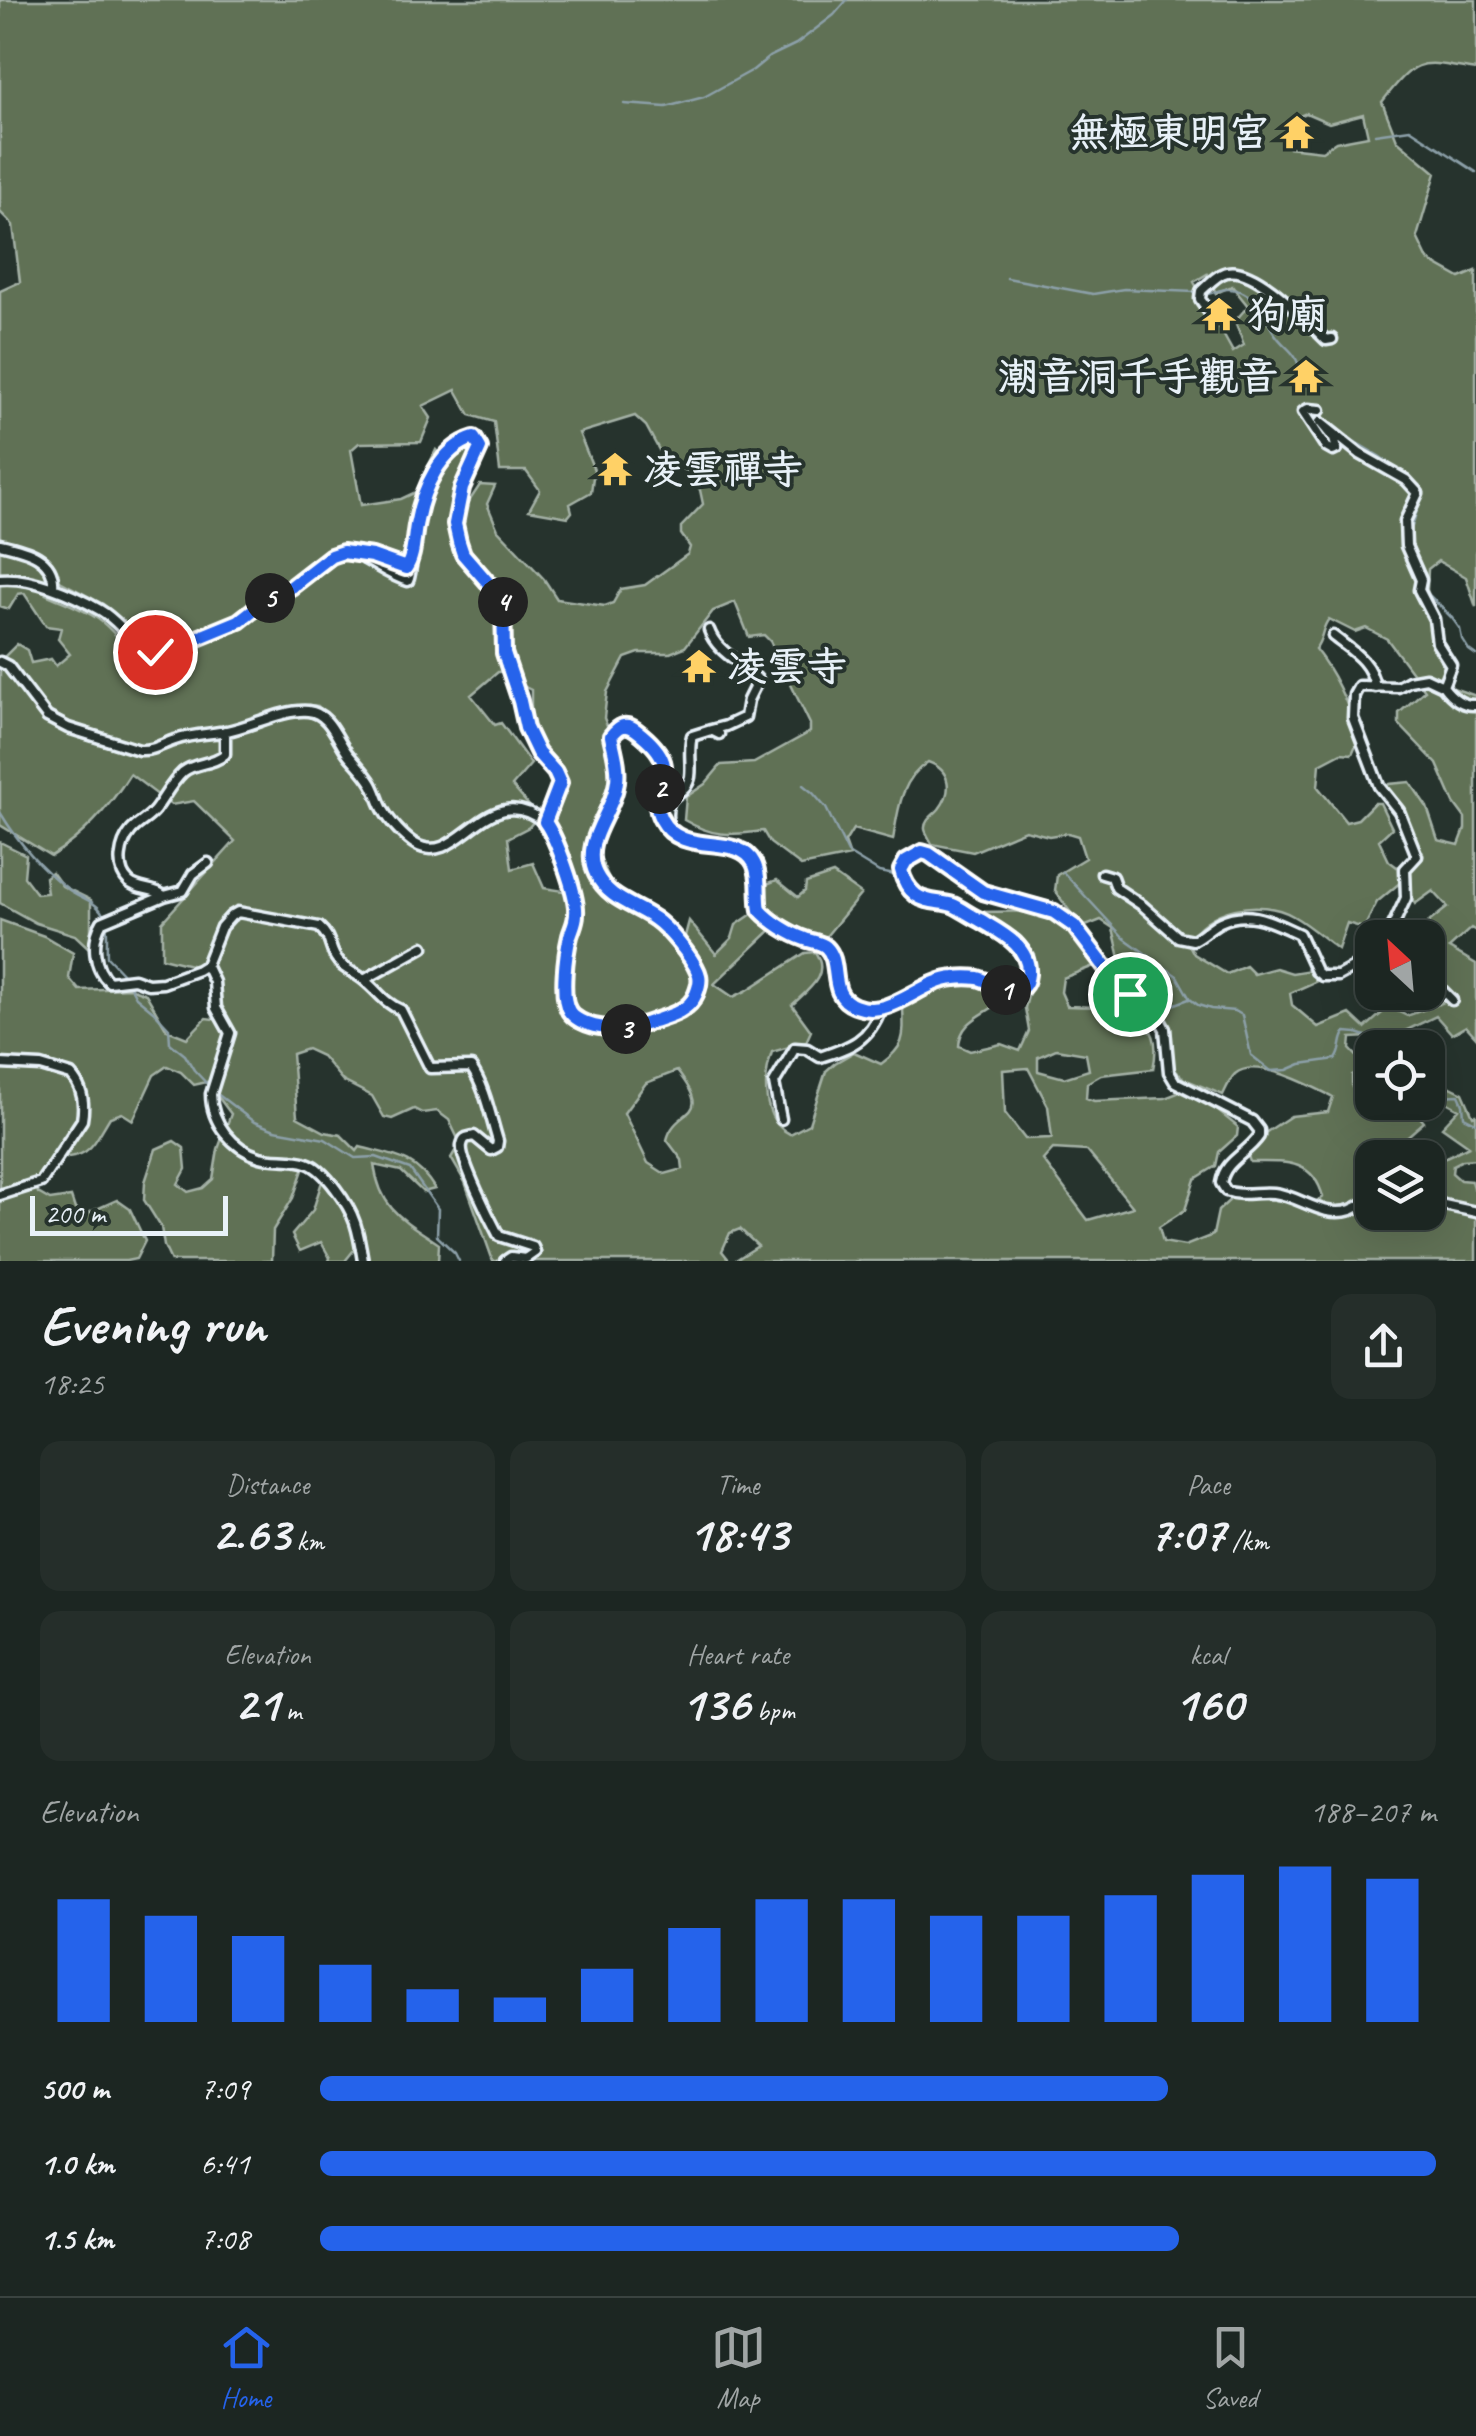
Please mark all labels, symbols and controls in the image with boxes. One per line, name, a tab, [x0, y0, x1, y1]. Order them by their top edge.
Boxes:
place label: 無極東明宮	[1069, 108, 1269, 158]
temple icon: 無極東明宮	[1278, 113, 1316, 151]
place label: 狗廟	[1247, 290, 1327, 340]
temple icon: 狗廟	[1200, 295, 1238, 333]
place label: 潮音洞千手觀音	[998, 352, 1278, 402]
temple icon: 潮音洞千手觀音	[1287, 357, 1325, 395]
place label: 凌雲禪寺	[643, 445, 803, 495]
temple icon: 凌雲禪寺	[596, 450, 634, 488]
pin: 5	[245, 573, 295, 623]
pin: 4	[478, 577, 528, 627]
text: 5	[264, 580, 276, 615]
text: 4	[497, 584, 509, 619]
pin	[113, 610, 198, 695]
icon: check	[128, 625, 183, 680]
place label: 凌雲寺	[727, 642, 847, 692]
temple icon: 凌雲寺	[680, 647, 718, 685]
pin: 2	[635, 764, 685, 814]
text: 2	[654, 771, 666, 806]
north arrow	[1355, 920, 1445, 1010]
map controls	[1355, 920, 1445, 1230]
pin	[1088, 952, 1173, 1037]
pin: 1	[981, 965, 1031, 1015]
icon: arrive	[1103, 967, 1158, 1022]
text: 1	[1000, 972, 1012, 1007]
pin: 3	[601, 1004, 651, 1054]
text: 3	[620, 1011, 632, 1046]
button: locate	[1355, 1030, 1445, 1120]
button: layers	[1355, 1140, 1445, 1230]
scale bar	[30, 1191, 228, 1236]
text: 200 m	[45, 1196, 105, 1231]
text: Evening run	[40, 1290, 265, 1360]
button: share	[1331, 1294, 1436, 1399]
text: 18:25	[40, 1363, 104, 1404]
text: Distance	[226, 1467, 309, 1502]
text: Time	[717, 1467, 759, 1502]
text: Pace	[1187, 1467, 1230, 1502]
text: 2.63	[211, 1502, 290, 1565]
text: 18:43	[688, 1502, 788, 1565]
text: 7:07	[1148, 1502, 1225, 1565]
text: km	[290, 1523, 324, 1558]
text: /km	[1225, 1523, 1269, 1558]
text: Elevation	[225, 1637, 311, 1672]
text: Heart rate	[687, 1637, 789, 1672]
text: kcal	[1190, 1637, 1227, 1672]
text: 21	[234, 1672, 279, 1735]
text: 136	[681, 1672, 750, 1735]
text: 160	[1174, 1672, 1243, 1735]
text: m	[279, 1693, 301, 1728]
text: bpm	[750, 1693, 795, 1728]
text: Elevation	[40, 1791, 138, 1832]
text: 188–207 m	[1310, 1791, 1436, 1832]
text: 500 m	[40, 2068, 109, 2109]
text: 7:09	[200, 2068, 250, 2109]
text: 1.0 km	[40, 2143, 114, 2184]
text: 6:41	[200, 2143, 250, 2184]
text: 1.5 km	[40, 2218, 114, 2259]
text: 7:08	[200, 2218, 250, 2259]
tab: Home	[219, 2320, 274, 2415]
tab: Map	[711, 2320, 766, 2415]
tab: Saved	[1203, 2320, 1258, 2415]

